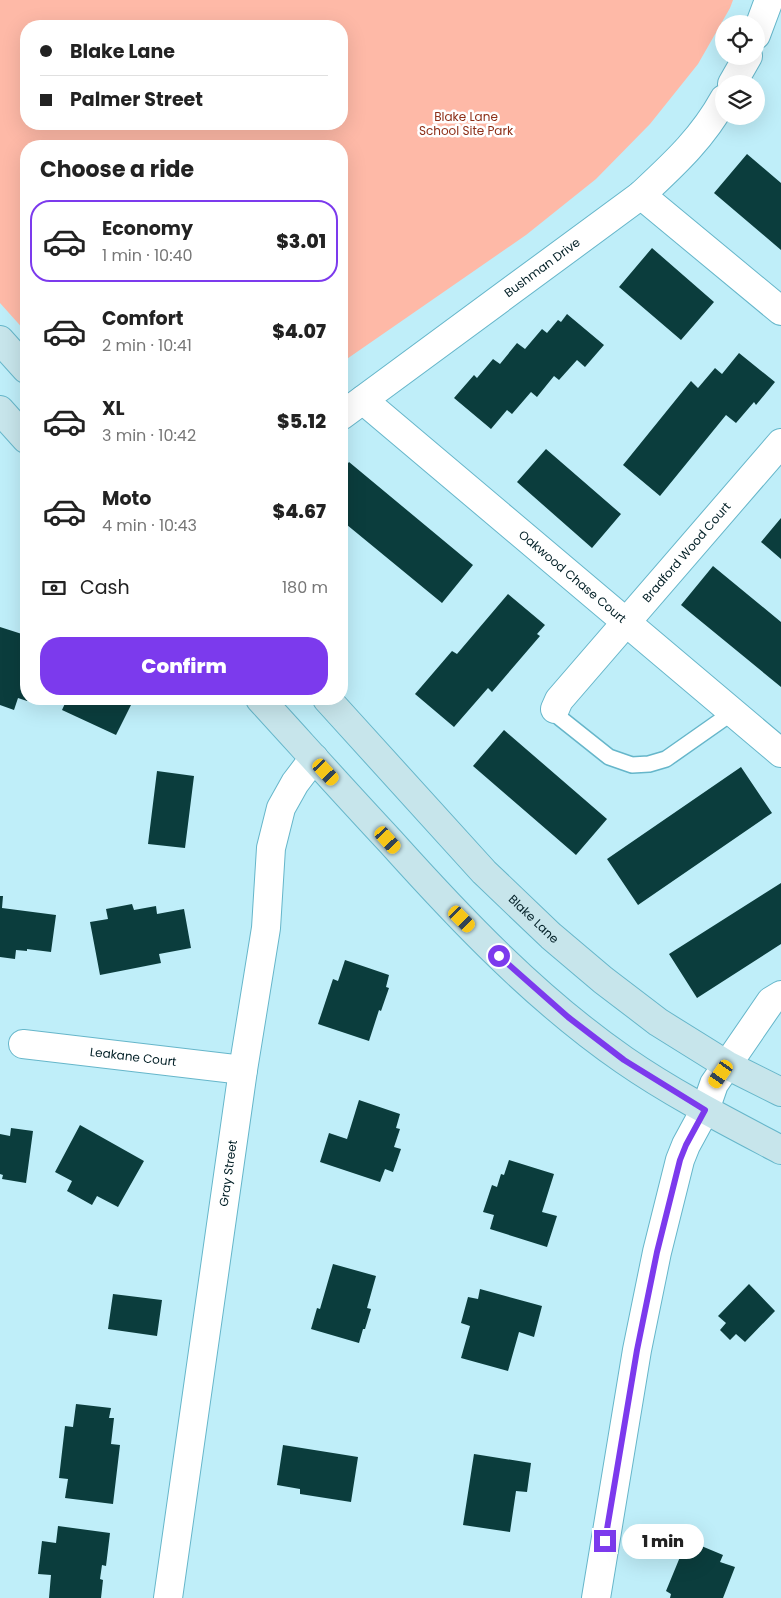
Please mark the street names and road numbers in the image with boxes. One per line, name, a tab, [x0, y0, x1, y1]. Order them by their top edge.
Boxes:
street label: Bushman Drive	[501, 234, 583, 301]
street label: Bradford Wood Court	[638, 498, 734, 606]
street label: Oakwood Chase Court	[515, 526, 630, 627]
street label: Blake Lane	[505, 891, 563, 947]
street label: Leakane Court	[89, 1043, 177, 1070]
street label: Gray Street	[215, 1139, 241, 1208]

